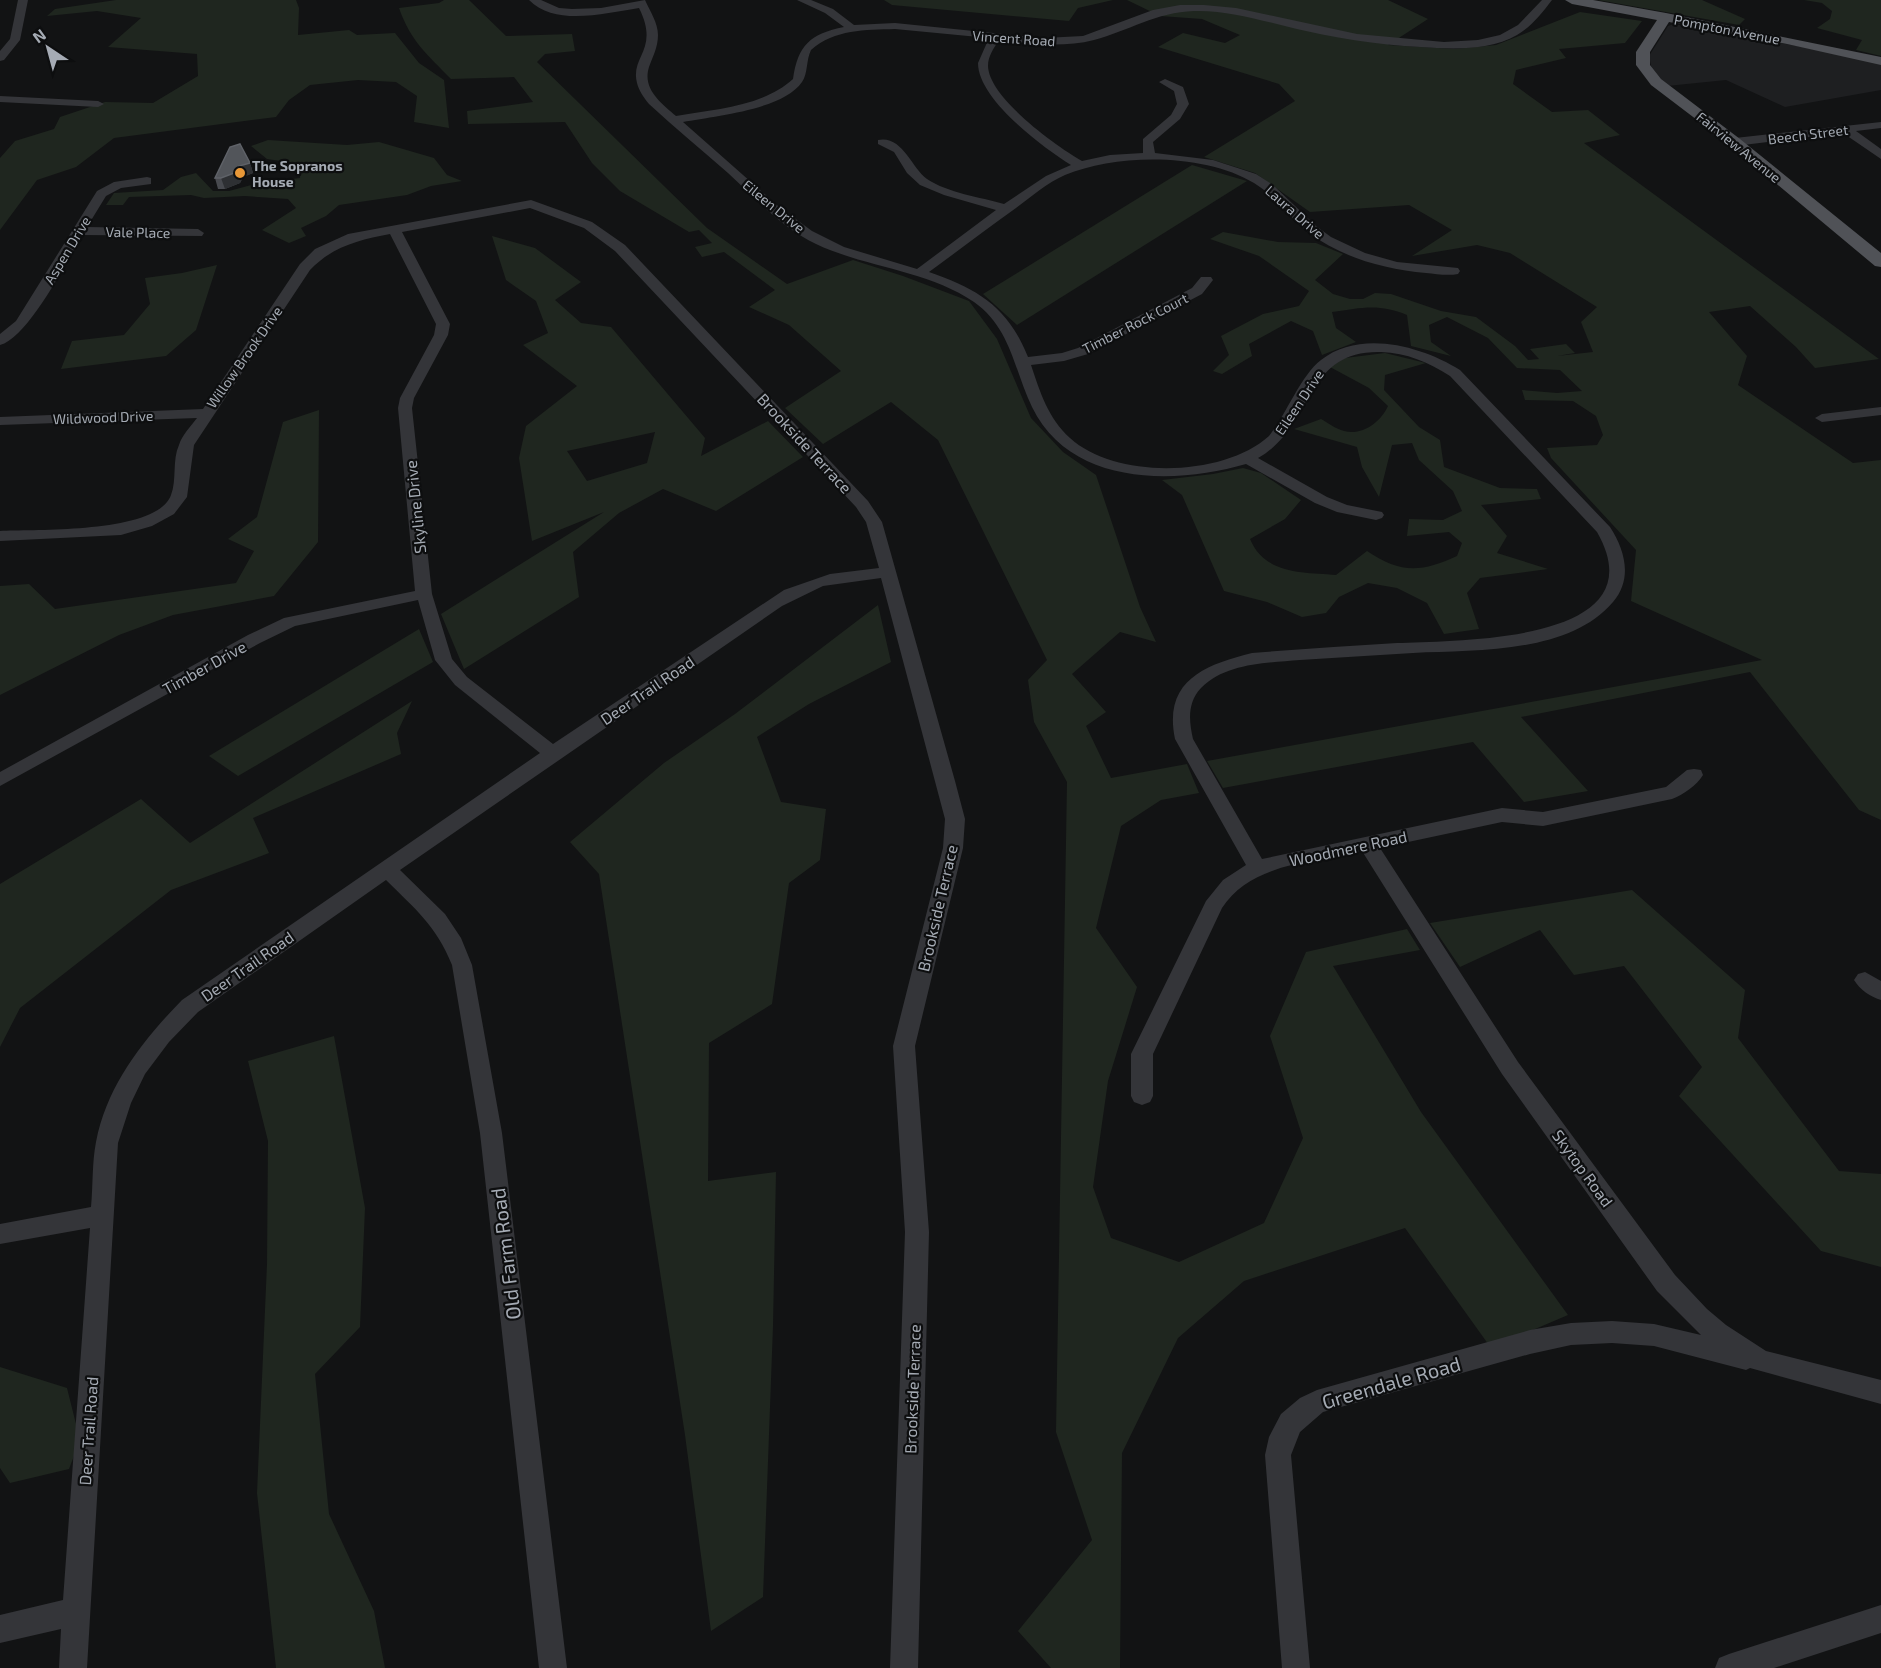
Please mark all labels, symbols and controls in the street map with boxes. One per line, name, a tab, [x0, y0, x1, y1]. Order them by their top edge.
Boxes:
street label: Pompton Avenue	[1673, 10, 1781, 48]
north arrow	[18, 18, 78, 78]
text: N	[29, 24, 49, 47]
street label: Vincent Road	[972, 27, 1056, 49]
street label: Fairview Avenue	[1693, 108, 1785, 186]
street label: Beech Street	[1767, 121, 1849, 147]
place label: The Sopranos House	[252, 157, 343, 190]
marker: The Sopranos House	[233, 166, 247, 180]
street label: Eileen Drive	[740, 176, 808, 236]
street label: Laura Drive	[1262, 182, 1328, 242]
street label: Aspen Drive	[40, 213, 94, 287]
street label: Vale Place	[105, 223, 171, 241]
street label: Timber Rock Court	[1079, 289, 1191, 357]
street label: Willow Brook Drive	[202, 303, 286, 411]
street label: Eileen Drive	[1271, 366, 1327, 438]
street label: Brookside Terrace	[754, 389, 856, 497]
street label: Wildwood Drive	[52, 407, 154, 427]
street label: Skyline Drive	[401, 459, 429, 555]
street label: Timber Drive	[159, 636, 249, 698]
street label: Deer Trail Road	[597, 652, 697, 728]
street label: Woodmere Road	[1287, 826, 1409, 870]
street label: Brookside Terrace	[913, 843, 961, 973]
street label: Deer Trail Road	[197, 927, 297, 1005]
street label: Skytop Road	[1549, 1126, 1617, 1210]
street label: Old Farm Road	[485, 1187, 525, 1321]
street label: Brookside Terrace	[900, 1324, 924, 1454]
street label: Greendale Road	[1319, 1351, 1463, 1413]
street label: Deer Trail Road	[75, 1376, 101, 1486]

